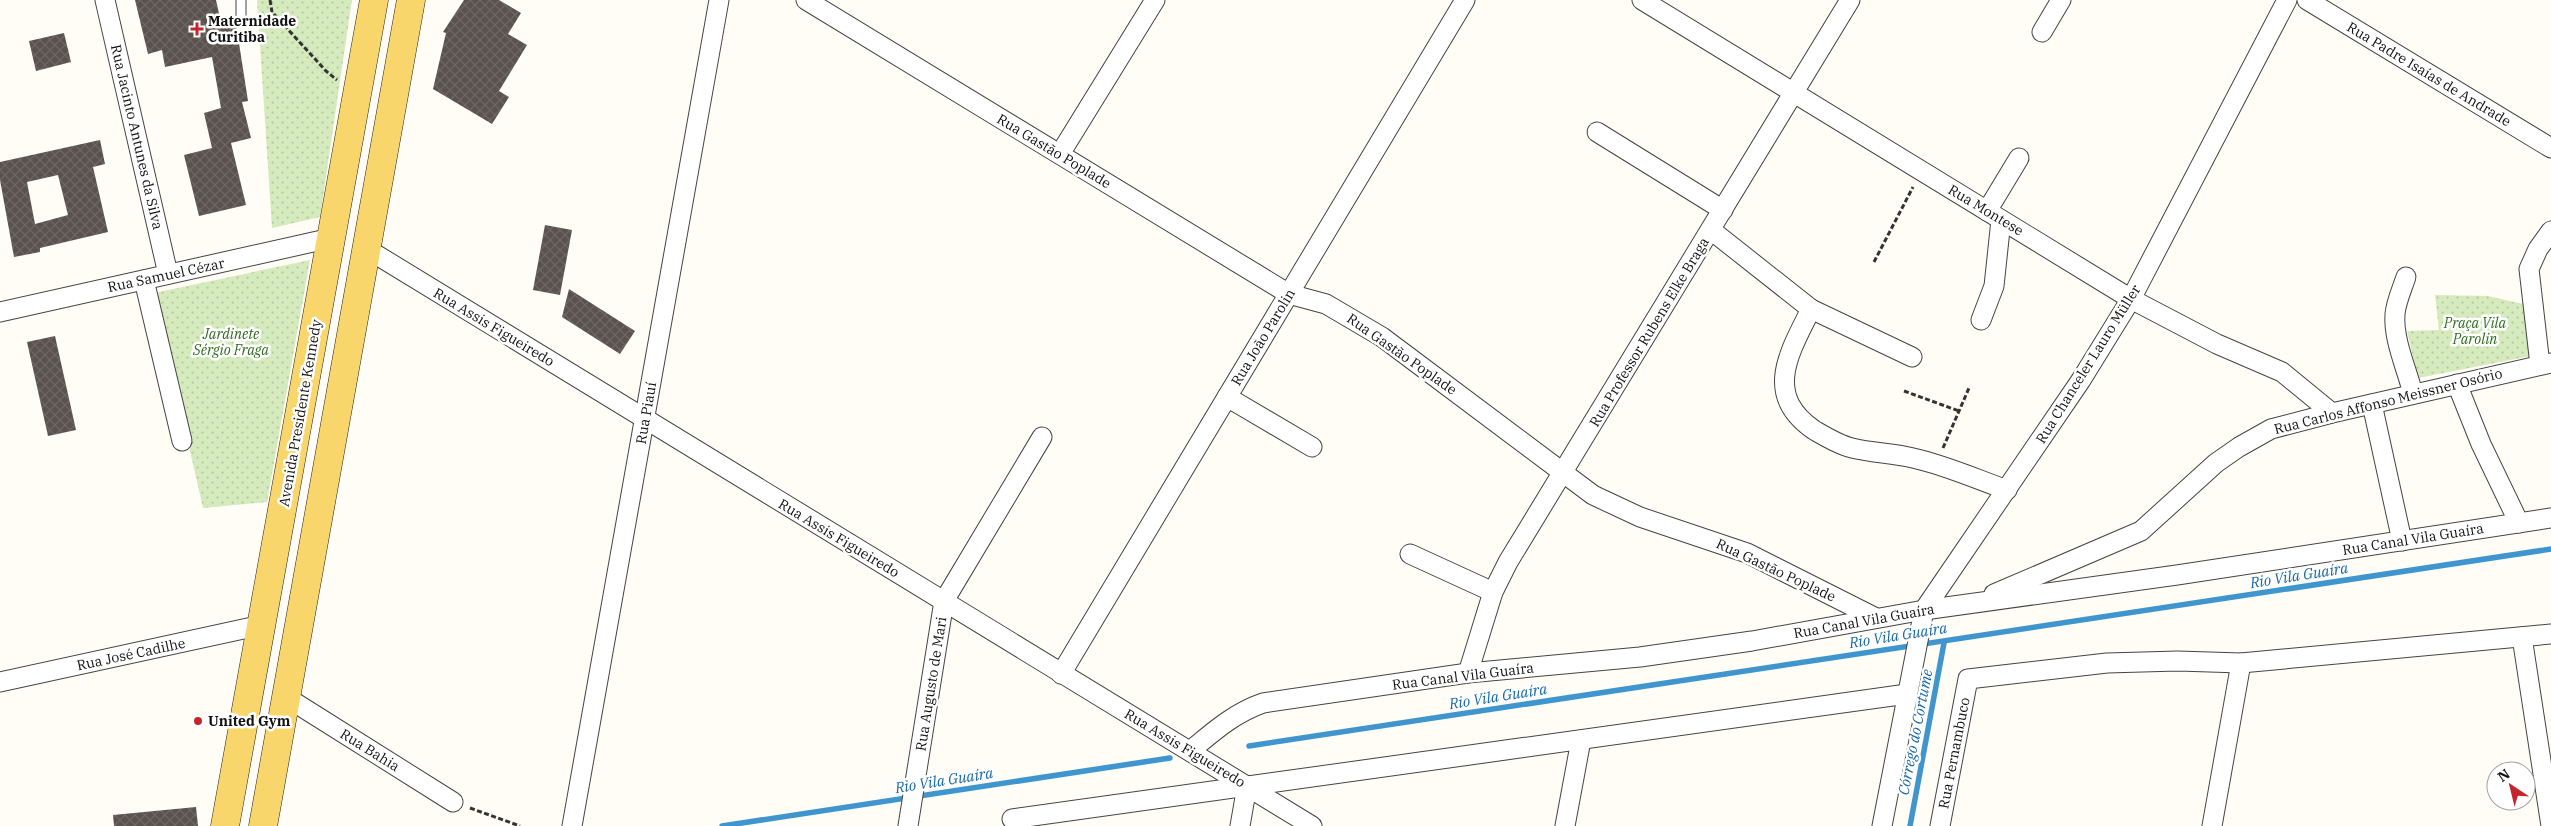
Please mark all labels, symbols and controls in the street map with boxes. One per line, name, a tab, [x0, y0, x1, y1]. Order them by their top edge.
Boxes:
place label: Maternidade Curitiba	[208, 12, 296, 46]
street label: Rua Padre Isaías de Andrade	[2344, 18, 2514, 130]
marker: Maternidade Curitiba	[190, 22, 204, 36]
street label: Rua Jacinto Antunes da Silva	[107, 43, 167, 232]
street label: Rua Gastão Poplade	[994, 110, 1114, 192]
street label: Rua Montese	[1945, 180, 2027, 240]
street label: Rua Professor Rubens Elke Braga	[1585, 234, 1713, 430]
street label: Rua Samuel Cézar	[106, 254, 227, 296]
street label: Rua Chanceler Lauro Müller	[2032, 281, 2145, 447]
street label: Rua Assis Figueiredo	[430, 284, 558, 370]
street label: Rua João Parolin	[1227, 285, 1299, 389]
street label: Rua Gastão Poplade	[1344, 309, 1460, 399]
park label: Praça Vila Parolin	[2443, 314, 2507, 348]
street label: Avenida Presidente Kennedy	[275, 318, 325, 508]
park label: Jardinete Sérgio Fraga	[192, 325, 269, 359]
street label: Rua Carlos Affonso Meissner Osório	[2272, 364, 2504, 438]
street label: Rua Piauí	[632, 381, 660, 445]
street label: Rua Assis Figueiredo	[775, 495, 903, 581]
street label: Rua Canal Vila Guaíra	[2341, 519, 2485, 559]
street label: Rua Gastão Poplade	[1713, 534, 1839, 606]
water label: Rio Vila Guaíra	[2248, 558, 2350, 592]
street label: Rua Canal Vila Guaíra	[1792, 600, 1936, 642]
street label: Rua Augusto de Mari	[911, 616, 951, 752]
water label: Rio Vila Guaíra	[1847, 618, 1949, 652]
street label: Rua José Cadilhe	[75, 634, 187, 674]
street label: Rua Canal Vila Guaíra	[1391, 658, 1535, 694]
water label: Córrego do Cortume	[1893, 667, 1937, 797]
water label: Rio Vila Guaíra	[1447, 679, 1549, 713]
street label: Rua Pernambuco	[1934, 696, 1974, 810]
street label: Rua Assis Figueiredo	[1121, 705, 1249, 791]
place label: United Gym	[208, 712, 291, 730]
marker: United Gym	[192, 715, 204, 727]
street label: Rua Bahia	[337, 725, 403, 775]
north arrow	[2486, 761, 2536, 811]
water label: Rio Vila Guaíra	[893, 763, 995, 797]
text: N	[2494, 765, 2513, 786]

